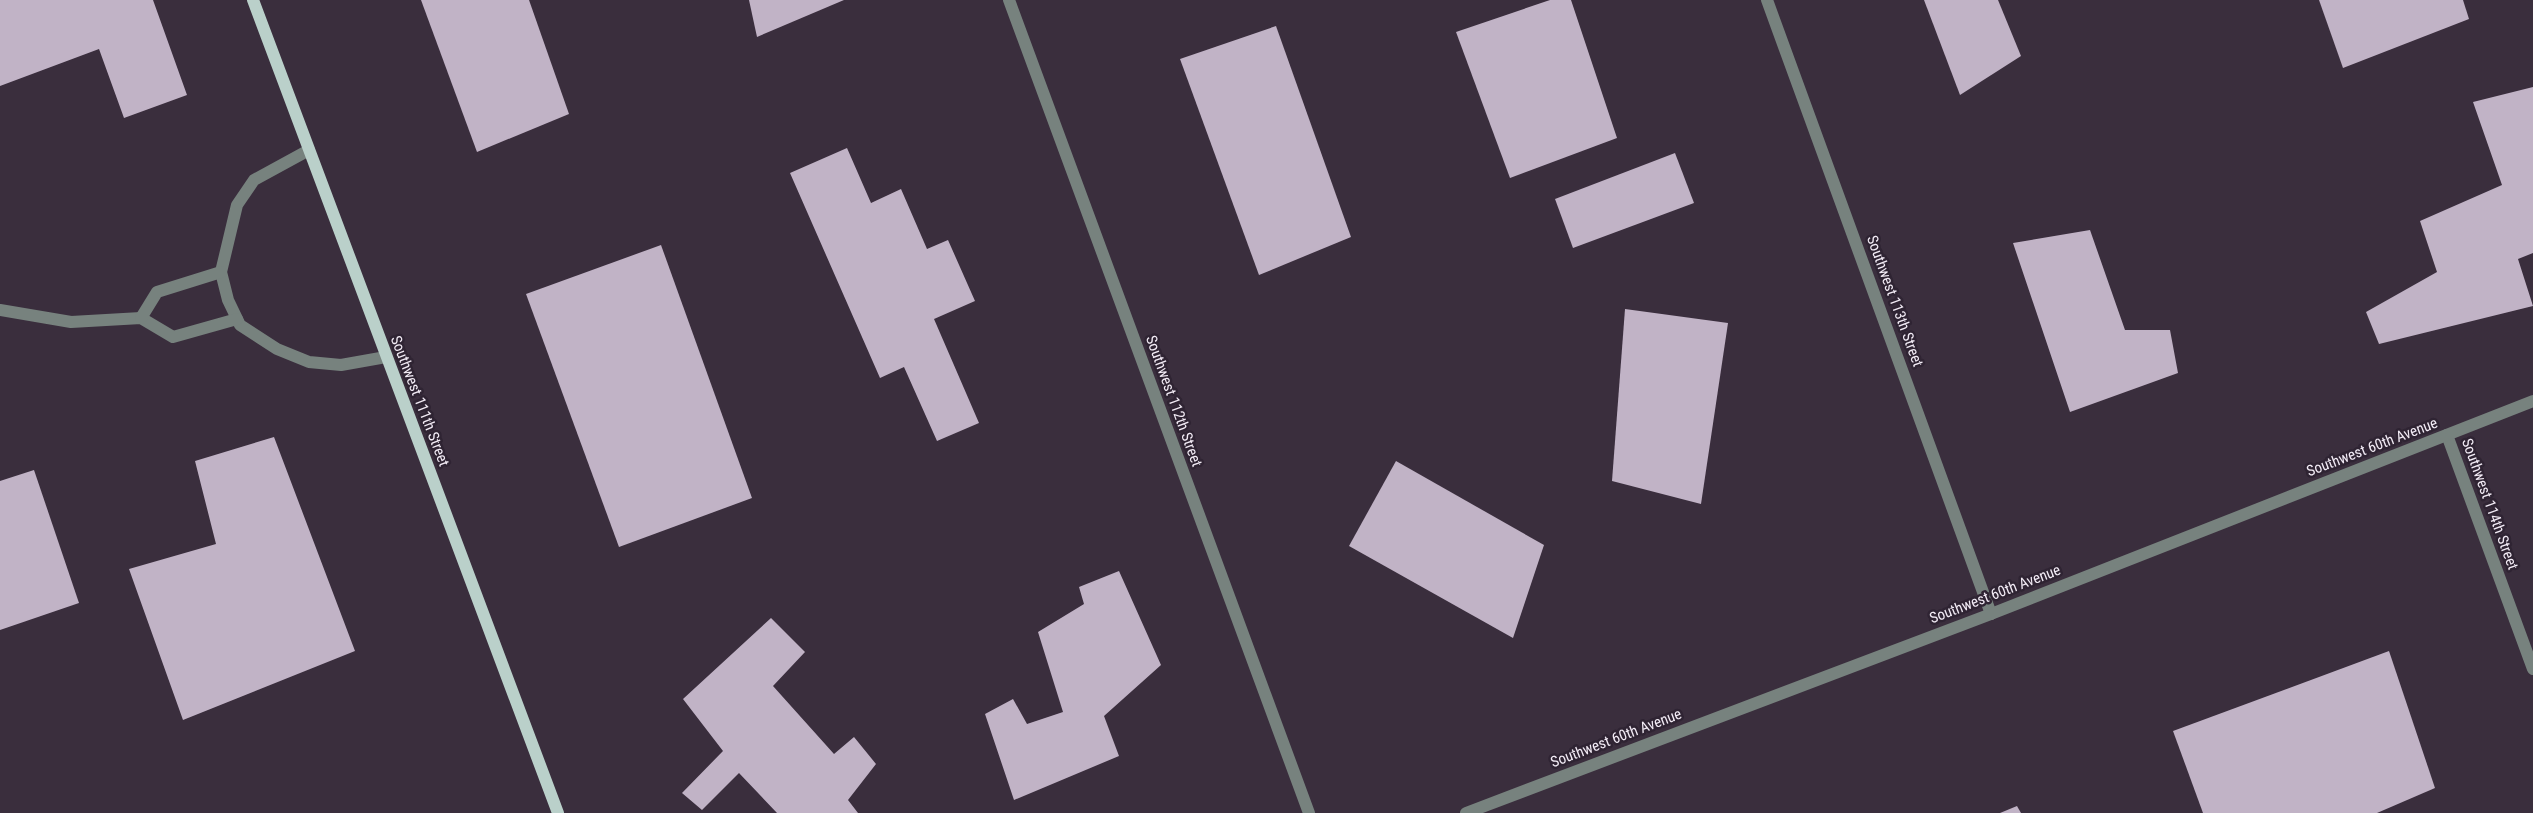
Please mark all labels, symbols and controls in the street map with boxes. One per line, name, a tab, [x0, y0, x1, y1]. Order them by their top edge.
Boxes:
street label: Southwest 113th Street	[1863, 233, 1927, 369]
street label: Southwest 111th Street	[387, 333, 453, 469]
street label: Southwest 112th Street	[1142, 333, 1206, 469]
street label: Southwest 60th Avenue	[2304, 414, 2440, 480]
street label: Southwest 114th Street	[2458, 436, 2522, 572]
street label: Southwest 60th Avenue	[1927, 561, 2063, 627]
street label: Southwest 60th Avenue	[1548, 705, 1684, 771]

